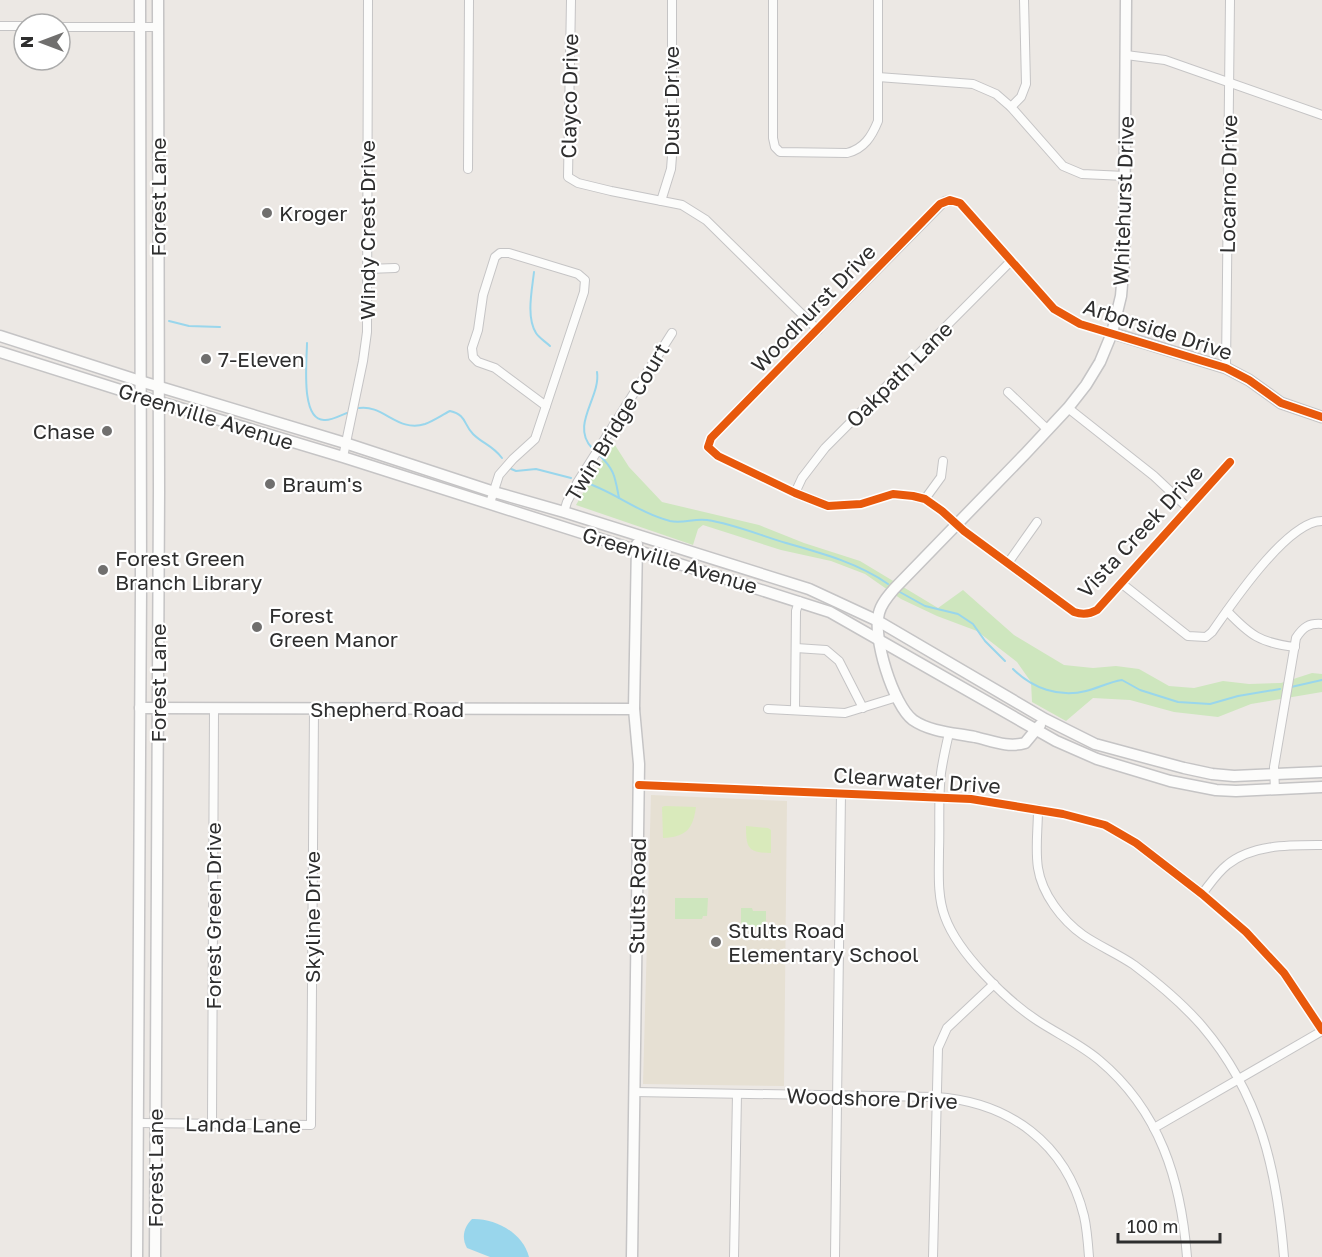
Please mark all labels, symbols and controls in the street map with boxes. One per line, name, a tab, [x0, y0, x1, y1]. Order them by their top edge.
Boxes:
north arrow	[12, 12, 72, 72]
street label: Clayco Drive	[555, 33, 583, 159]
text: N	[17, 36, 37, 48]
street label: Dusti Drive	[658, 46, 684, 156]
street label: Locarno Drive	[1214, 114, 1242, 254]
street label: Whitehurst Drive	[1107, 116, 1139, 286]
street label: Forest Lane	[145, 138, 171, 256]
street label: Windy Crest Drive	[354, 140, 380, 320]
place label: Kroger	[279, 200, 347, 226]
marker: Kroger	[260, 206, 274, 220]
street label: Woodhurst Drive	[745, 239, 881, 377]
street label: Arborside Drive	[1080, 293, 1236, 365]
street label: Oakpath Lane	[840, 315, 958, 433]
street label: Twin Bridge Court	[560, 338, 674, 506]
place label: 7-Eleven	[218, 346, 305, 372]
marker: 7-Eleven	[199, 352, 213, 366]
street label: Greenville Avenue	[115, 377, 297, 455]
place label: Chase	[33, 418, 95, 444]
marker: Chase	[100, 424, 114, 438]
street label: Vista Creek Drive	[1072, 459, 1208, 603]
place label: Braum's	[282, 471, 363, 497]
marker: Braum's	[263, 477, 277, 491]
street label: Greenville Avenue	[579, 521, 761, 599]
place label: Forest Green Branch Library	[115, 545, 263, 595]
marker: Forest Green Branch Library	[96, 563, 110, 577]
place label: Forest Green Manor	[269, 602, 398, 652]
marker: Forest Green Manor	[250, 620, 264, 634]
street label: Forest Lane	[145, 624, 171, 742]
street label: Shepherd Road	[310, 696, 464, 722]
street label: Clearwater Drive	[832, 761, 1002, 799]
street label: Forest Green Drive	[200, 822, 226, 1010]
street label: Stults Road	[623, 837, 651, 955]
street label: Skyline Drive	[299, 851, 325, 983]
place label: Stults Road Elementary School	[728, 917, 919, 967]
marker: Stults Road Elementary School	[709, 935, 723, 949]
street label: Woodshore Drive	[786, 1082, 958, 1114]
street label: Forest Lane	[142, 1109, 168, 1227]
street label: Landa Lane	[185, 1110, 301, 1138]
scale bar	[1118, 1206, 1220, 1244]
text: 100 m	[1127, 1215, 1178, 1237]

